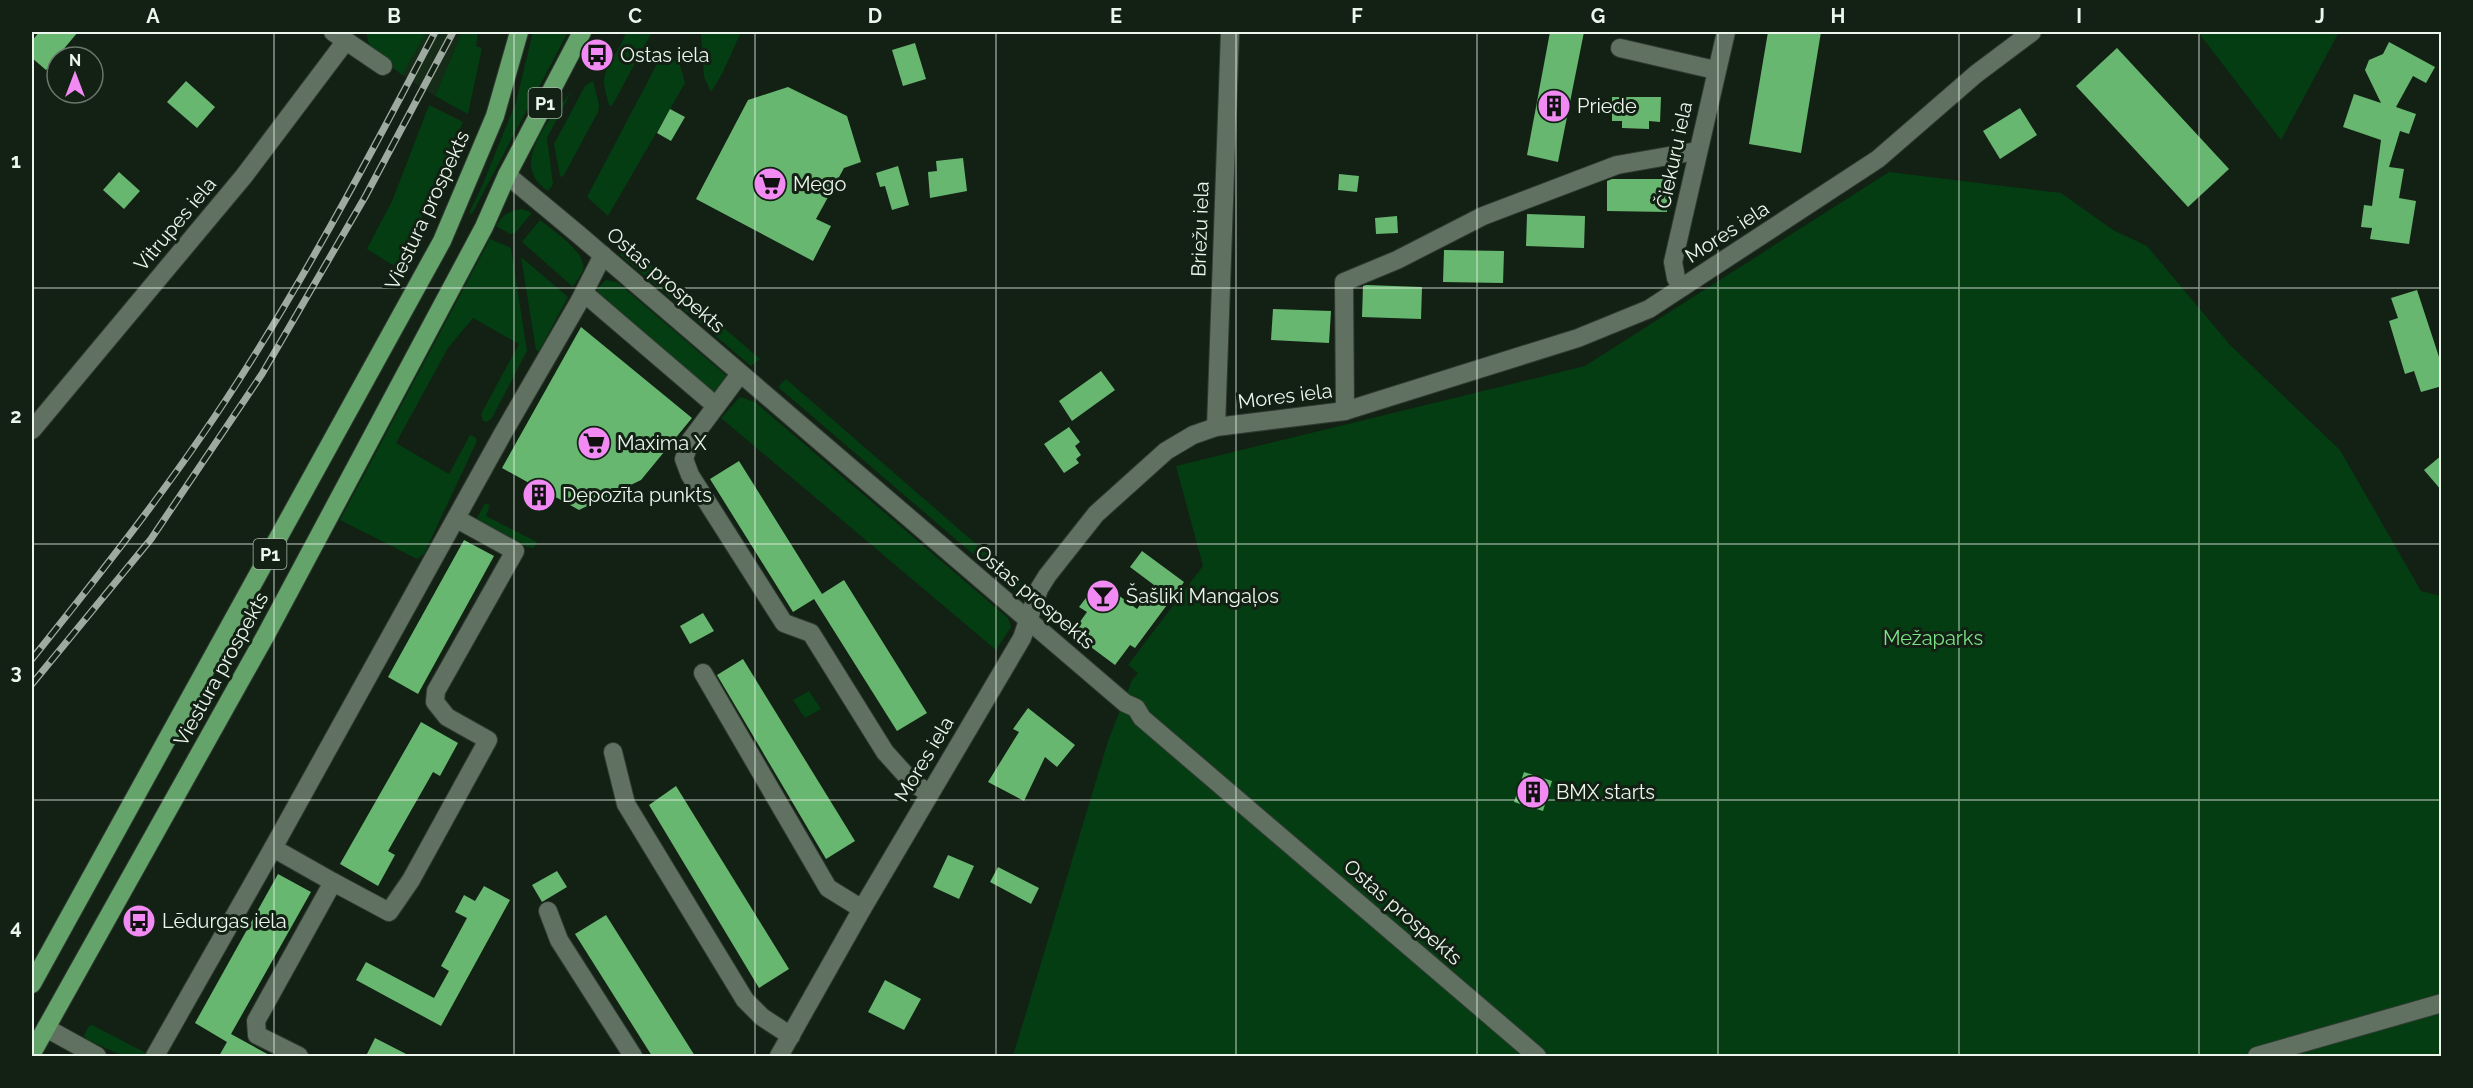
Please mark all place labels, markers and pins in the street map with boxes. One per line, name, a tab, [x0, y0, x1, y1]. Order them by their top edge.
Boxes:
bus stop icon: Ostas iela	[579, 37, 615, 73]
place label: Ostas iela	[620, 43, 709, 67]
building icon: Priede	[1536, 88, 1572, 124]
place label: Priede	[1577, 94, 1637, 118]
supermarket icon: Mego	[752, 166, 788, 202]
place label: Mego	[793, 172, 846, 196]
supermarket icon: Maxima X	[576, 425, 612, 461]
place label: Maxima X	[617, 431, 707, 455]
building icon: Depozīta punkts	[521, 477, 557, 513]
place label: Depozīta punkts	[562, 483, 712, 507]
bar icon: Šašliki Mangaļos	[1085, 578, 1121, 614]
place label: Šašliki Mangaļos	[1126, 583, 1279, 608]
building icon: BMX starts	[1515, 774, 1551, 810]
place label: BMX starts	[1556, 780, 1655, 804]
bus stop icon: Lēdurgas iela	[121, 903, 157, 939]
place label: Lēdurgas iela	[162, 909, 287, 933]

